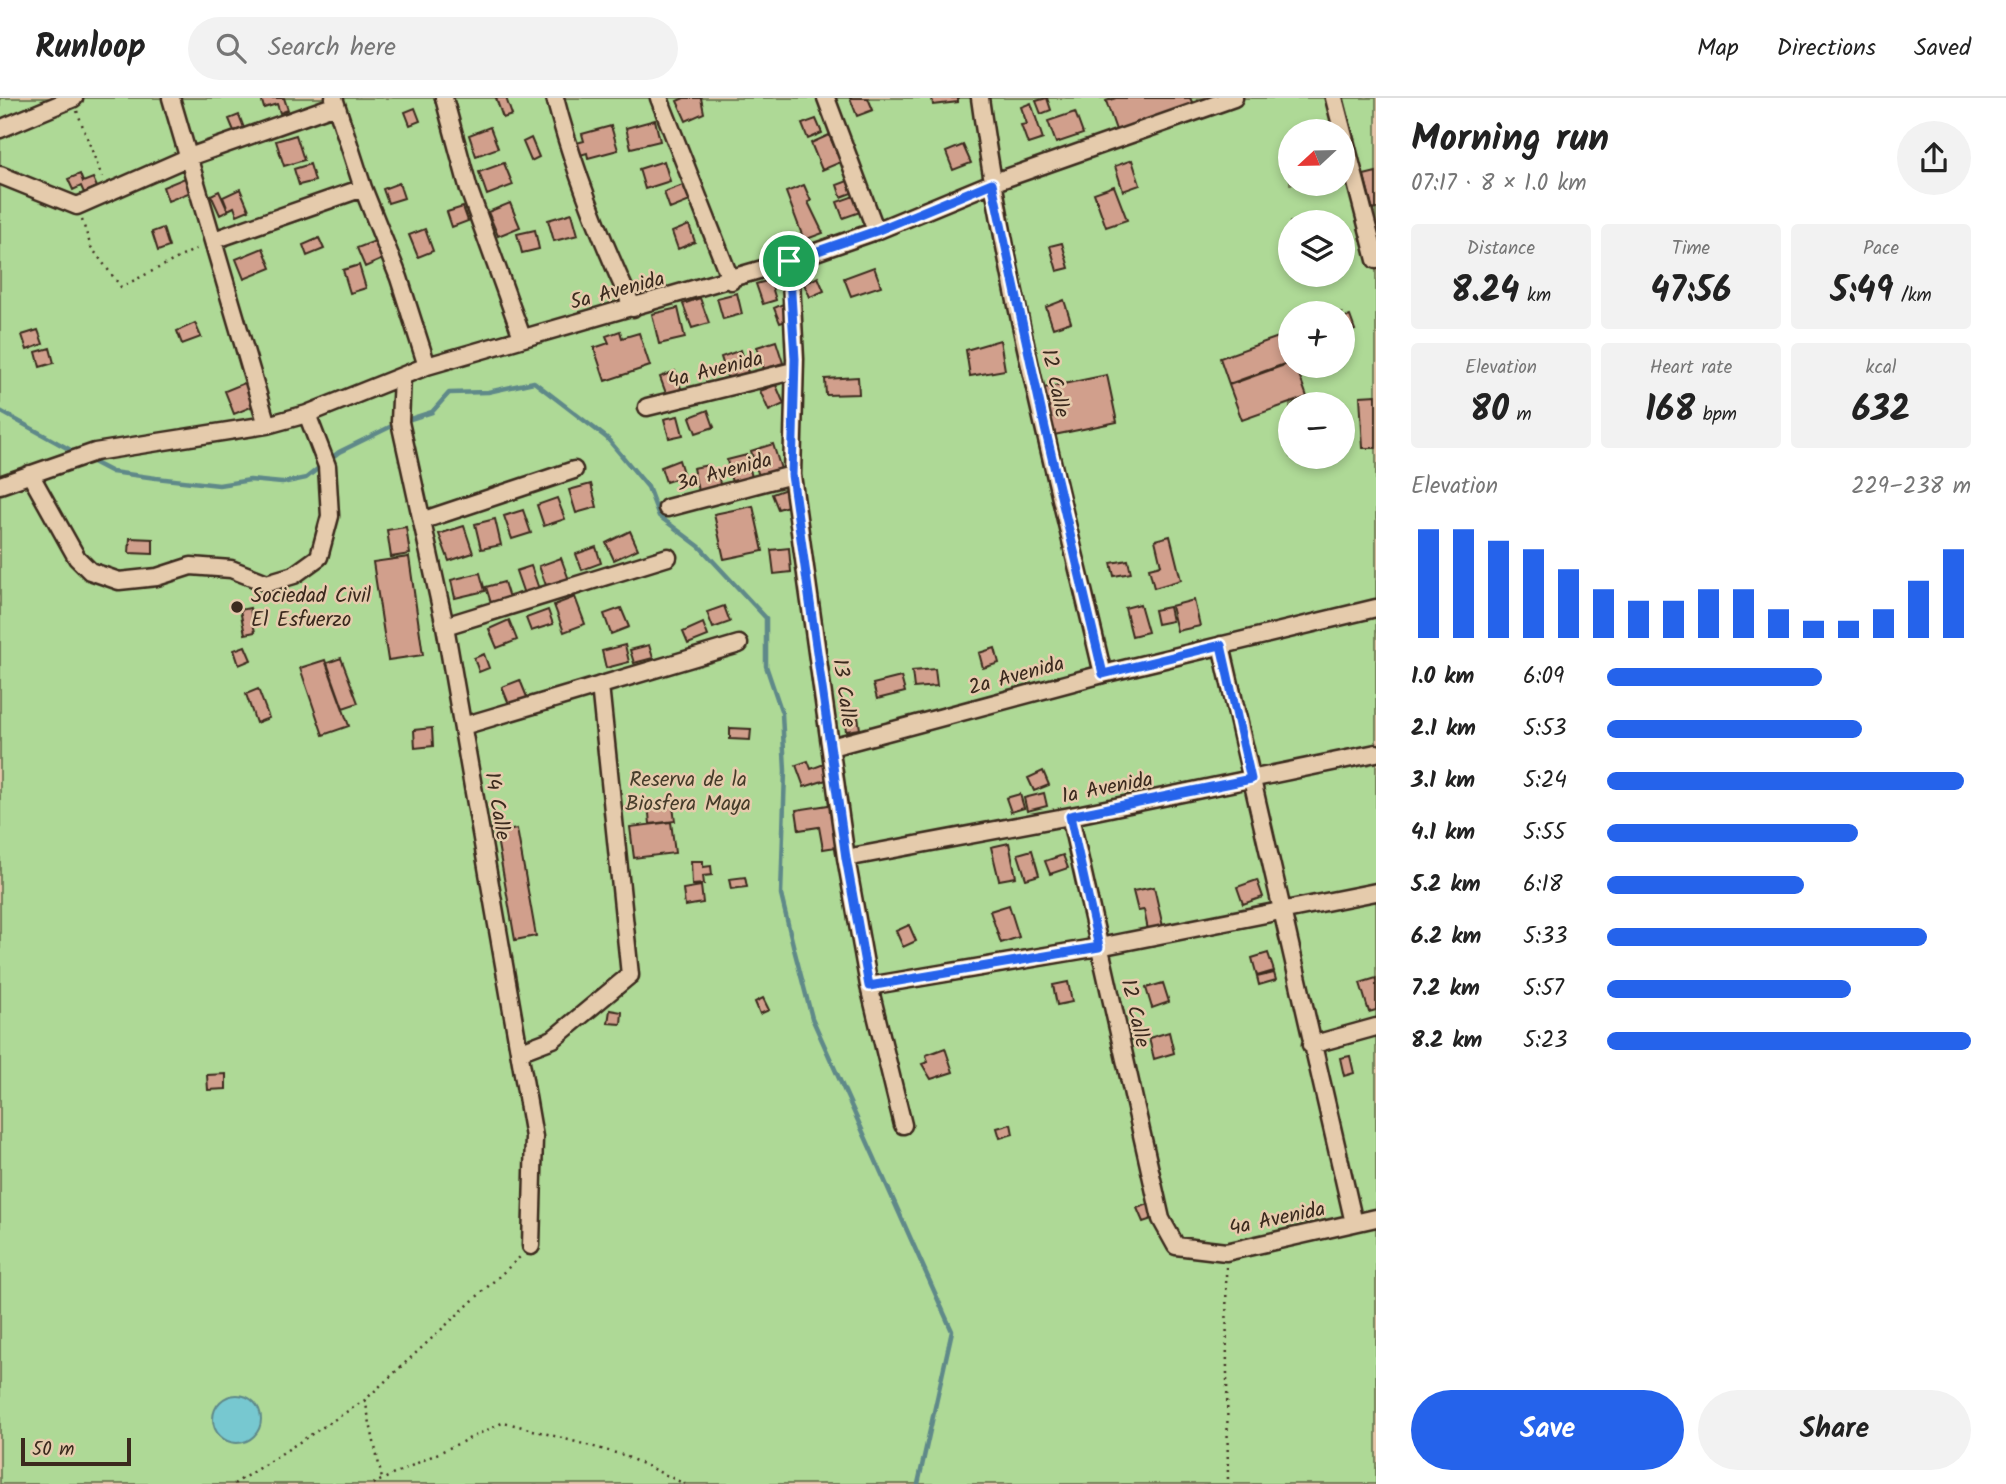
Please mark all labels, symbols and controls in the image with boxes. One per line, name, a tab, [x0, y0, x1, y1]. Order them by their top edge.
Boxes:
search box	[188, 17, 678, 80]
text: Runloop	[35, 22, 146, 75]
text: Search here	[268, 27, 396, 69]
icon: search	[212, 29, 250, 67]
text: Map	[1697, 29, 1739, 68]
text: Directions	[1777, 29, 1876, 68]
text: Saved	[1914, 29, 1971, 68]
text: Morning run	[1411, 110, 1609, 170]
north arrow	[1278, 119, 1354, 196]
map controls	[1278, 119, 1355, 469]
button: share	[1897, 121, 1971, 195]
text: 07:17 · 8 × 1.0 km	[1411, 166, 1587, 202]
button: layers	[1278, 210, 1355, 287]
pin	[759, 231, 819, 291]
text: Distance	[1467, 234, 1535, 264]
text: Time	[1672, 234, 1710, 264]
text: Pace	[1863, 234, 1899, 264]
icon: arrive	[770, 242, 808, 280]
street label: 5a Avenida	[566, 263, 669, 320]
text: 8.24	[1451, 264, 1519, 320]
text: 47:56	[1651, 264, 1731, 320]
text: 5:49	[1830, 264, 1893, 320]
text: km	[1519, 281, 1551, 311]
text: /km	[1893, 281, 1932, 311]
button: +	[1278, 301, 1355, 378]
street label: 4a Avenida	[664, 343, 767, 398]
street label: 12 Calle	[1031, 346, 1078, 421]
text: Elevation	[1465, 353, 1537, 383]
text: Heart rate	[1650, 353, 1732, 383]
text: kcal	[1866, 353, 1896, 383]
text: 80	[1470, 383, 1509, 439]
text: 168	[1645, 383, 1695, 439]
text: 632	[1852, 383, 1910, 439]
button: −	[1278, 392, 1355, 469]
text: m	[1509, 400, 1532, 430]
text: bpm	[1695, 400, 1737, 430]
street label: 3a Avenida	[673, 444, 776, 501]
text: Elevation	[1411, 469, 1498, 505]
text: 229–238 m	[1851, 469, 1971, 505]
place label: Sociedad Civil El Esfuerzo	[251, 580, 371, 637]
marker: Sociedad Civil El Esfuerzo	[229, 599, 245, 615]
street label: 2a Avenida	[965, 648, 1068, 705]
street label: 13 Calle	[822, 657, 865, 730]
text: 1.0 km	[1411, 659, 1474, 695]
text: 6:09	[1523, 659, 1564, 695]
text: 2.1 km	[1411, 711, 1476, 747]
text: 5:53	[1523, 711, 1567, 747]
street label: 1a Avenida	[1059, 763, 1156, 813]
text: 3.1 km	[1411, 763, 1475, 799]
text: 5:24	[1523, 763, 1567, 799]
park label: Reserva de la Biosfera Maya	[625, 764, 751, 821]
street label: 14 Calle	[474, 770, 519, 844]
text: 4.1 km	[1411, 815, 1475, 851]
text: 5:55	[1523, 815, 1566, 851]
text: 5.2 km	[1411, 867, 1481, 903]
text: 6:18	[1523, 867, 1563, 903]
text: 6.2 km	[1411, 919, 1481, 955]
text: 5:33	[1523, 919, 1567, 955]
text: 7.2 km	[1411, 971, 1480, 1007]
text: 5:57	[1523, 971, 1564, 1007]
street label: 12 Calle	[1111, 976, 1159, 1051]
text: 8.2 km	[1411, 1023, 1482, 1059]
text: 5:23	[1523, 1023, 1568, 1059]
street label: 4a Avenida	[1226, 1193, 1328, 1246]
button: Save	[1411, 1390, 1684, 1470]
button: Share	[1698, 1390, 1971, 1470]
scale bar	[21, 1435, 131, 1467]
text: 50 m	[32, 1435, 74, 1465]

